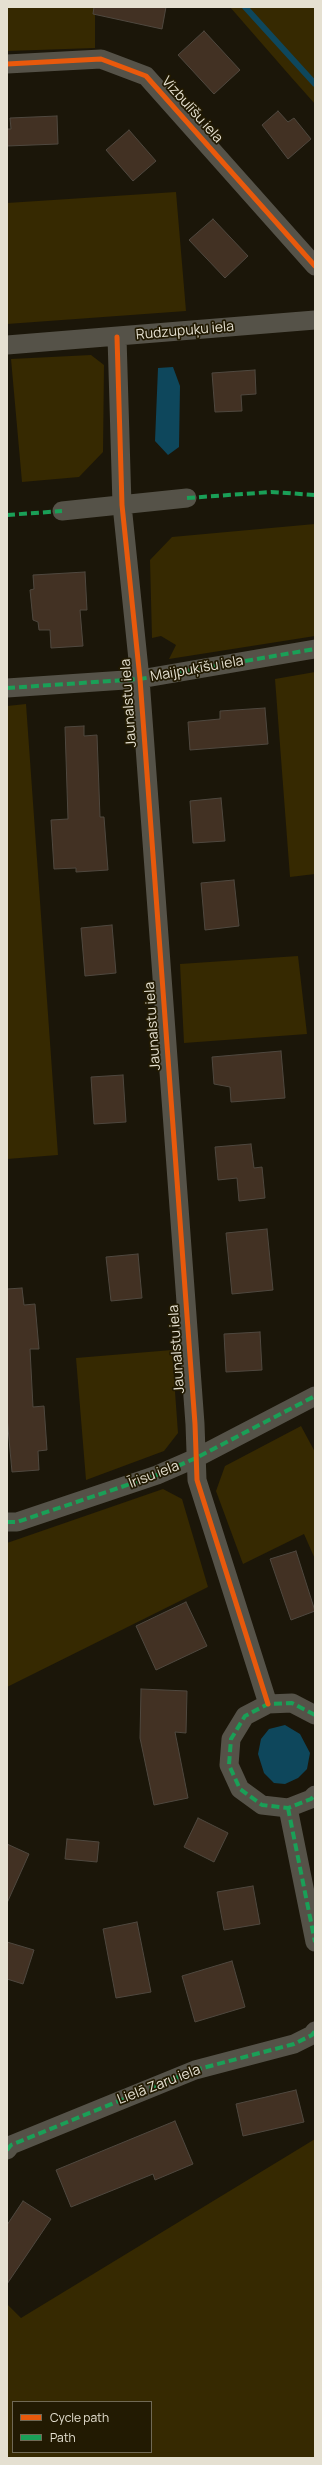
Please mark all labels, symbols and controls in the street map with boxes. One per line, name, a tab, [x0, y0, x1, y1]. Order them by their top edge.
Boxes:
street label: Vizbulīšu iela	[158, 74, 226, 146]
street label: Rudzupuķu iela	[135, 318, 235, 344]
street label: Maijpuķīšu iela	[149, 653, 245, 685]
street label: Jaunalstu iela	[118, 658, 140, 748]
street label: Jaunalstu iela	[142, 981, 164, 1071]
street label: Jaunalstu iela	[166, 1304, 188, 1394]
street label: Īrisu iela	[126, 1458, 182, 1492]
street label: Lielā Zaru iela	[115, 2061, 203, 2109]
legend	[12, 2401, 152, 2453]
text: Cycle path	[50, 2409, 109, 2426]
text: Path	[50, 2429, 76, 2446]

